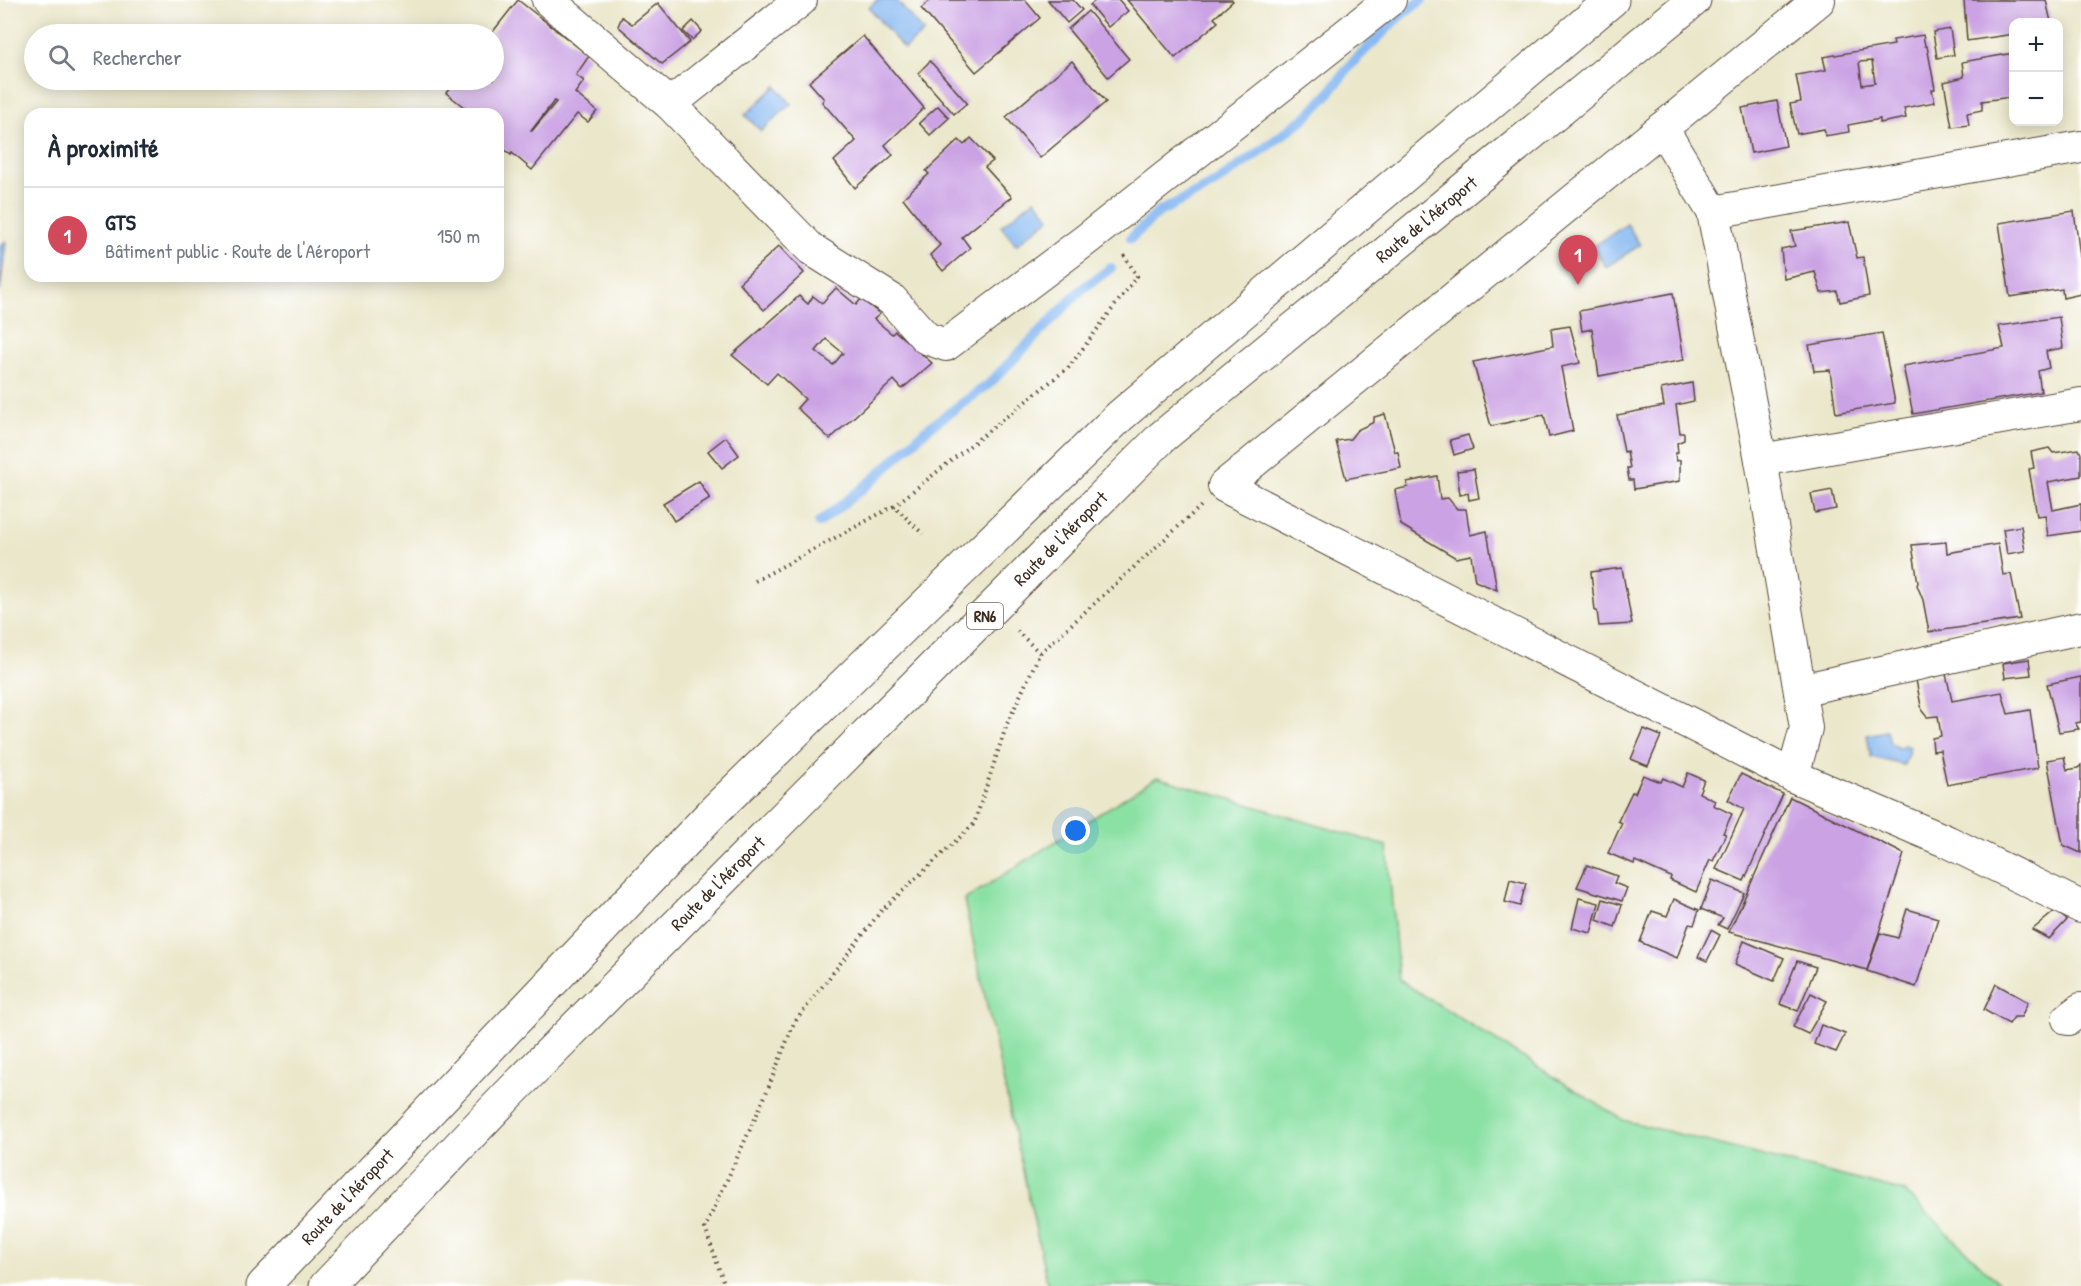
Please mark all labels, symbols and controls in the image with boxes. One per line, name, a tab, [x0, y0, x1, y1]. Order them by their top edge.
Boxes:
map controls	[2009, 18, 2063, 126]
button: +	[2009, 18, 2063, 72]
search box	[24, 24, 504, 90]
icon: search	[45, 41, 78, 74]
text: Rechercher	[93, 42, 182, 72]
button: −	[2009, 72, 2063, 126]
text: À proximité	[48, 130, 159, 165]
street label: Route de l'Aéroport	[1370, 170, 1483, 268]
text: GTS	[105, 207, 136, 237]
text: 1	[64, 222, 71, 249]
text: 150 m	[437, 222, 480, 249]
pin: 1	[1558, 236, 1598, 285]
text: Bâtiment public · Route de l'Aéroport	[105, 237, 370, 264]
street label: Route de l'Aéroport	[1008, 485, 1114, 591]
road number: RN6	[967, 603, 1003, 629]
your location	[1061, 816, 1090, 845]
street label: Route de l'Aéroport	[665, 830, 771, 936]
street label: Route de l'Aéroport	[295, 1142, 400, 1250]

